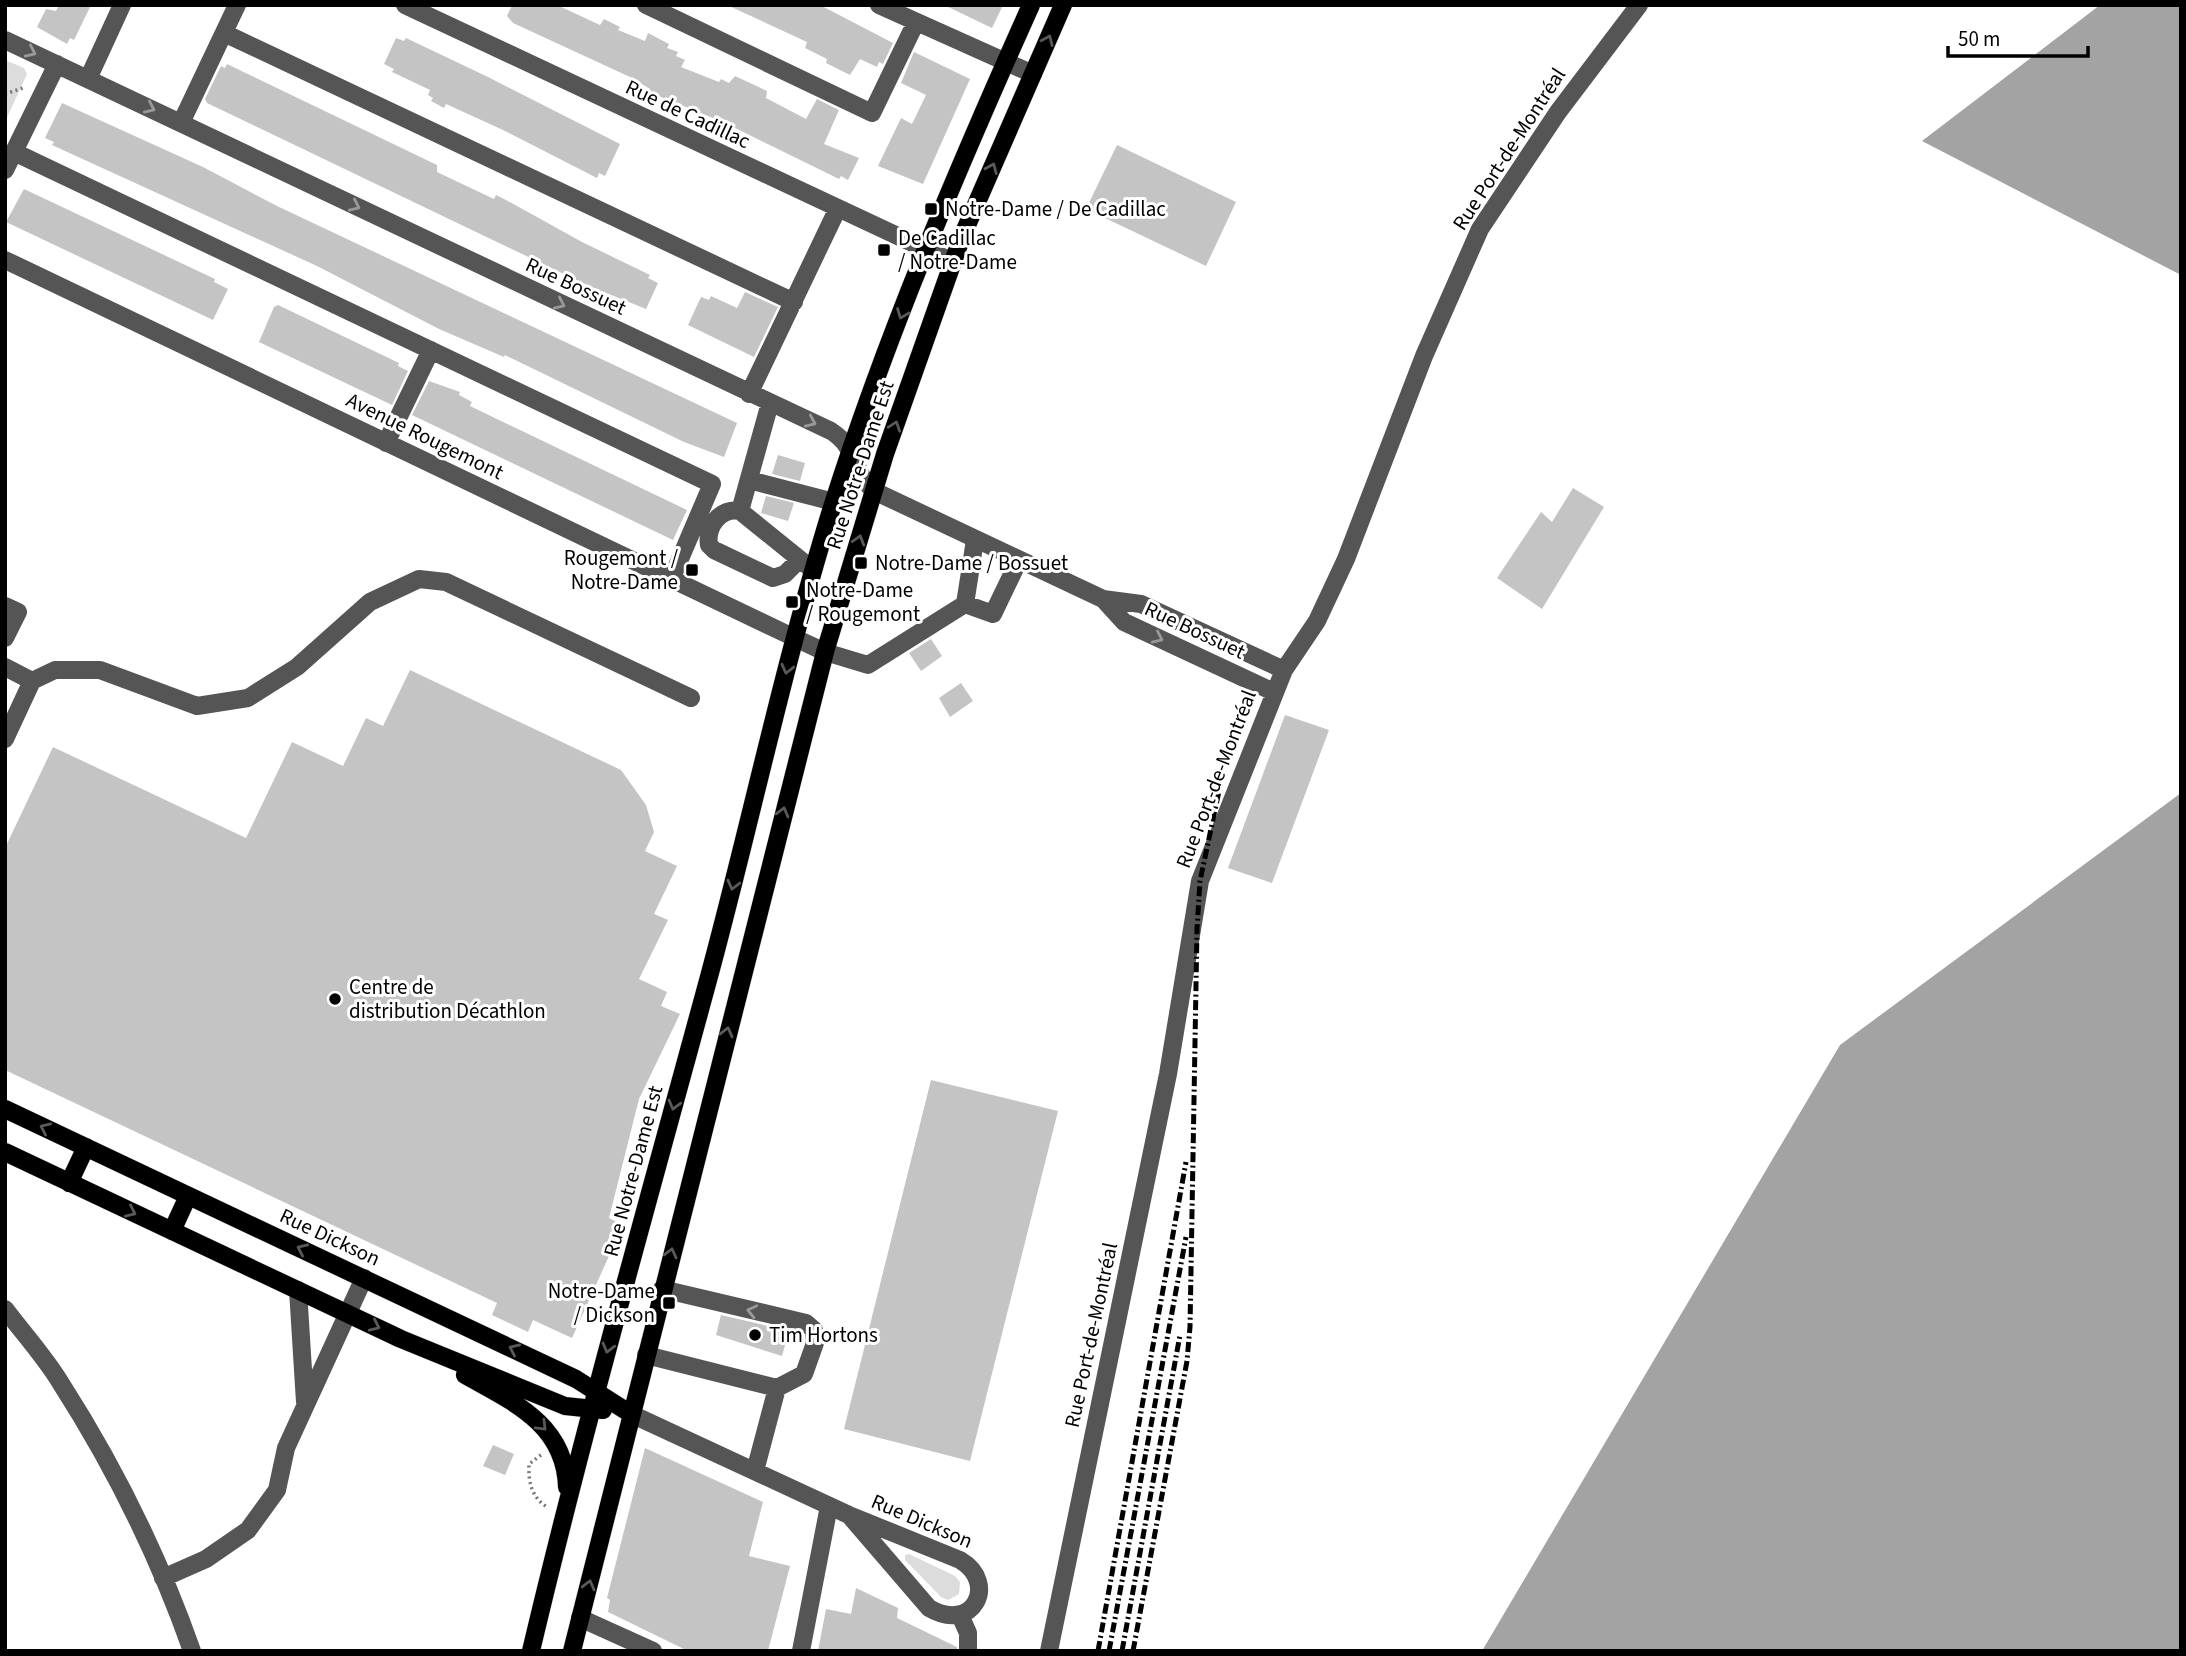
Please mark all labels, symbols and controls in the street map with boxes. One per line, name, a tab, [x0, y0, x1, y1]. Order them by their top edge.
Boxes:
scale bar	[1948, 14, 2088, 58]
text: 50 m	[1958, 24, 2000, 54]
one-way arrow	[1040, 35, 1054, 47]
one-way arrow	[24, 44, 36, 58]
street label: Rue Port-de-Montréal	[1445, 62, 1573, 236]
street label: Rue de Cadillac	[621, 72, 756, 156]
one-way arrow	[143, 100, 155, 114]
one-way arrow	[984, 162, 998, 175]
place label: Notre-Dame / De Cadillac	[945, 194, 1166, 224]
one-way arrow	[348, 198, 360, 212]
marker: Notre-Dame / De Cadillac	[923, 201, 939, 217]
place label: De Cadillac / Notre-Dame	[898, 223, 1017, 277]
marker: De Cadillac / Notre-Dame	[876, 242, 892, 258]
street label: Rue Bossuet	[521, 250, 631, 322]
one-way arrow	[553, 296, 566, 310]
one-way arrow	[896, 307, 910, 319]
street label: Rue Notre-Dame Est	[819, 377, 901, 553]
street label: Avenue Rougemont	[341, 385, 509, 487]
one-way arrow	[803, 414, 816, 428]
one-way arrow	[887, 421, 901, 433]
one-way arrow	[851, 534, 866, 546]
place label: Rougemont / Notre-Dame	[564, 543, 679, 597]
place label: Notre-Dame / Bossuet	[875, 548, 1068, 578]
marker: Notre-Dame / Bossuet	[853, 555, 869, 571]
marker: Rougemont / Notre-Dame	[684, 562, 700, 578]
place label: Notre-Dame / Rougemont	[806, 575, 920, 629]
marker: Notre-Dame / Rougemont	[784, 594, 800, 610]
street label: Rue Bossuet	[1140, 594, 1250, 666]
one-way arrow	[1151, 630, 1163, 644]
one-way arrow	[781, 663, 795, 675]
street label: Rue Port-de-Montréal	[1168, 686, 1264, 872]
one-way arrow	[775, 806, 789, 818]
one-way arrow	[727, 879, 741, 891]
place label: Centre de distribution Décathlon	[349, 972, 546, 1026]
marker: Centre de distribution Décathlon	[327, 991, 343, 1007]
one-way arrow	[719, 1026, 733, 1038]
street label: Rue Notre-Dame Est	[596, 1082, 670, 1260]
one-way arrow	[668, 1099, 682, 1111]
one-way arrow	[40, 1122, 53, 1136]
street label: Rue Dickson	[275, 1201, 385, 1273]
one-way arrow	[124, 1204, 136, 1218]
street label: Rue Port-de-Montréal	[1057, 1240, 1125, 1430]
one-way arrow	[297, 1243, 310, 1257]
one-way arrow	[663, 1247, 677, 1259]
place label: Notre-Dame / Dickson	[548, 1276, 655, 1330]
marker: Notre-Dame / Dickson	[661, 1295, 677, 1311]
one-way arrow	[747, 1305, 759, 1319]
one-way arrow	[367, 1318, 380, 1332]
place label: Tim Hortons	[769, 1320, 878, 1350]
marker: Tim Hortons	[747, 1327, 763, 1343]
one-way arrow	[602, 1342, 617, 1354]
one-way arrow	[509, 1344, 522, 1358]
one-way arrow	[534, 1418, 546, 1430]
street label: Rue Dickson	[867, 1486, 977, 1556]
one-way arrow	[581, 1579, 595, 1591]

